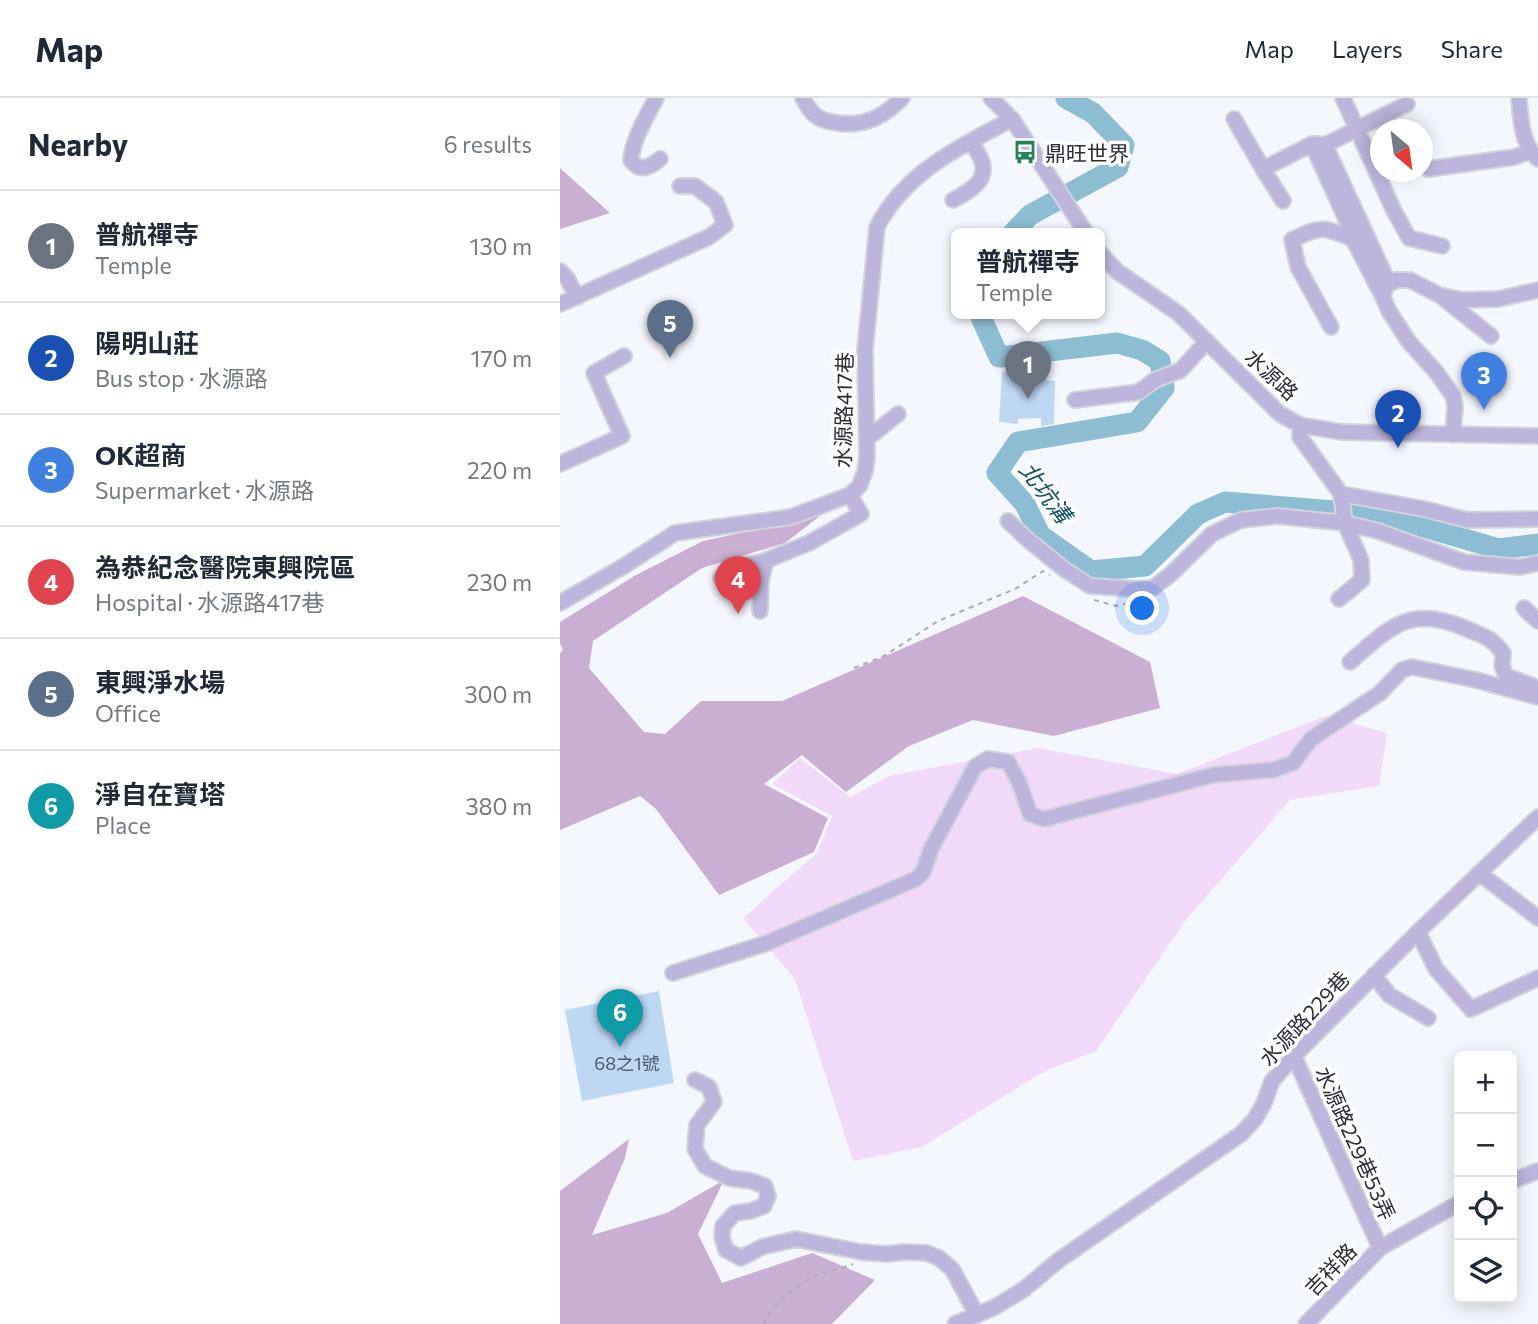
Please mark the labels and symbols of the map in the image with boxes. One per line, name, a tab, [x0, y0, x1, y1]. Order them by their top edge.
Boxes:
north arrow	[1370, 119, 1433, 182]
bus stop icon: 鼎旺世界	[1011, 138, 1039, 166]
place label: 鼎旺世界	[1045, 140, 1129, 165]
pin: 5	[647, 300, 693, 358]
pin: 1	[1005, 341, 1051, 399]
street label: 水源路	[1240, 343, 1304, 405]
street label: 水源路417巷	[829, 352, 857, 468]
pin: 3	[1461, 352, 1507, 410]
pin: 2	[1375, 390, 1421, 448]
water label: 北坑溝	[1014, 456, 1080, 530]
pin: 4	[715, 556, 761, 614]
your location	[1125, 591, 1159, 625]
street label: 水源路229巷	[1254, 966, 1354, 1070]
pin: 6	[597, 989, 643, 1047]
house number: 68之1號	[594, 1052, 660, 1074]
street label: 水源路229巷53弄	[1311, 1063, 1401, 1223]
street label: 吉祥路	[1299, 1238, 1361, 1300]

